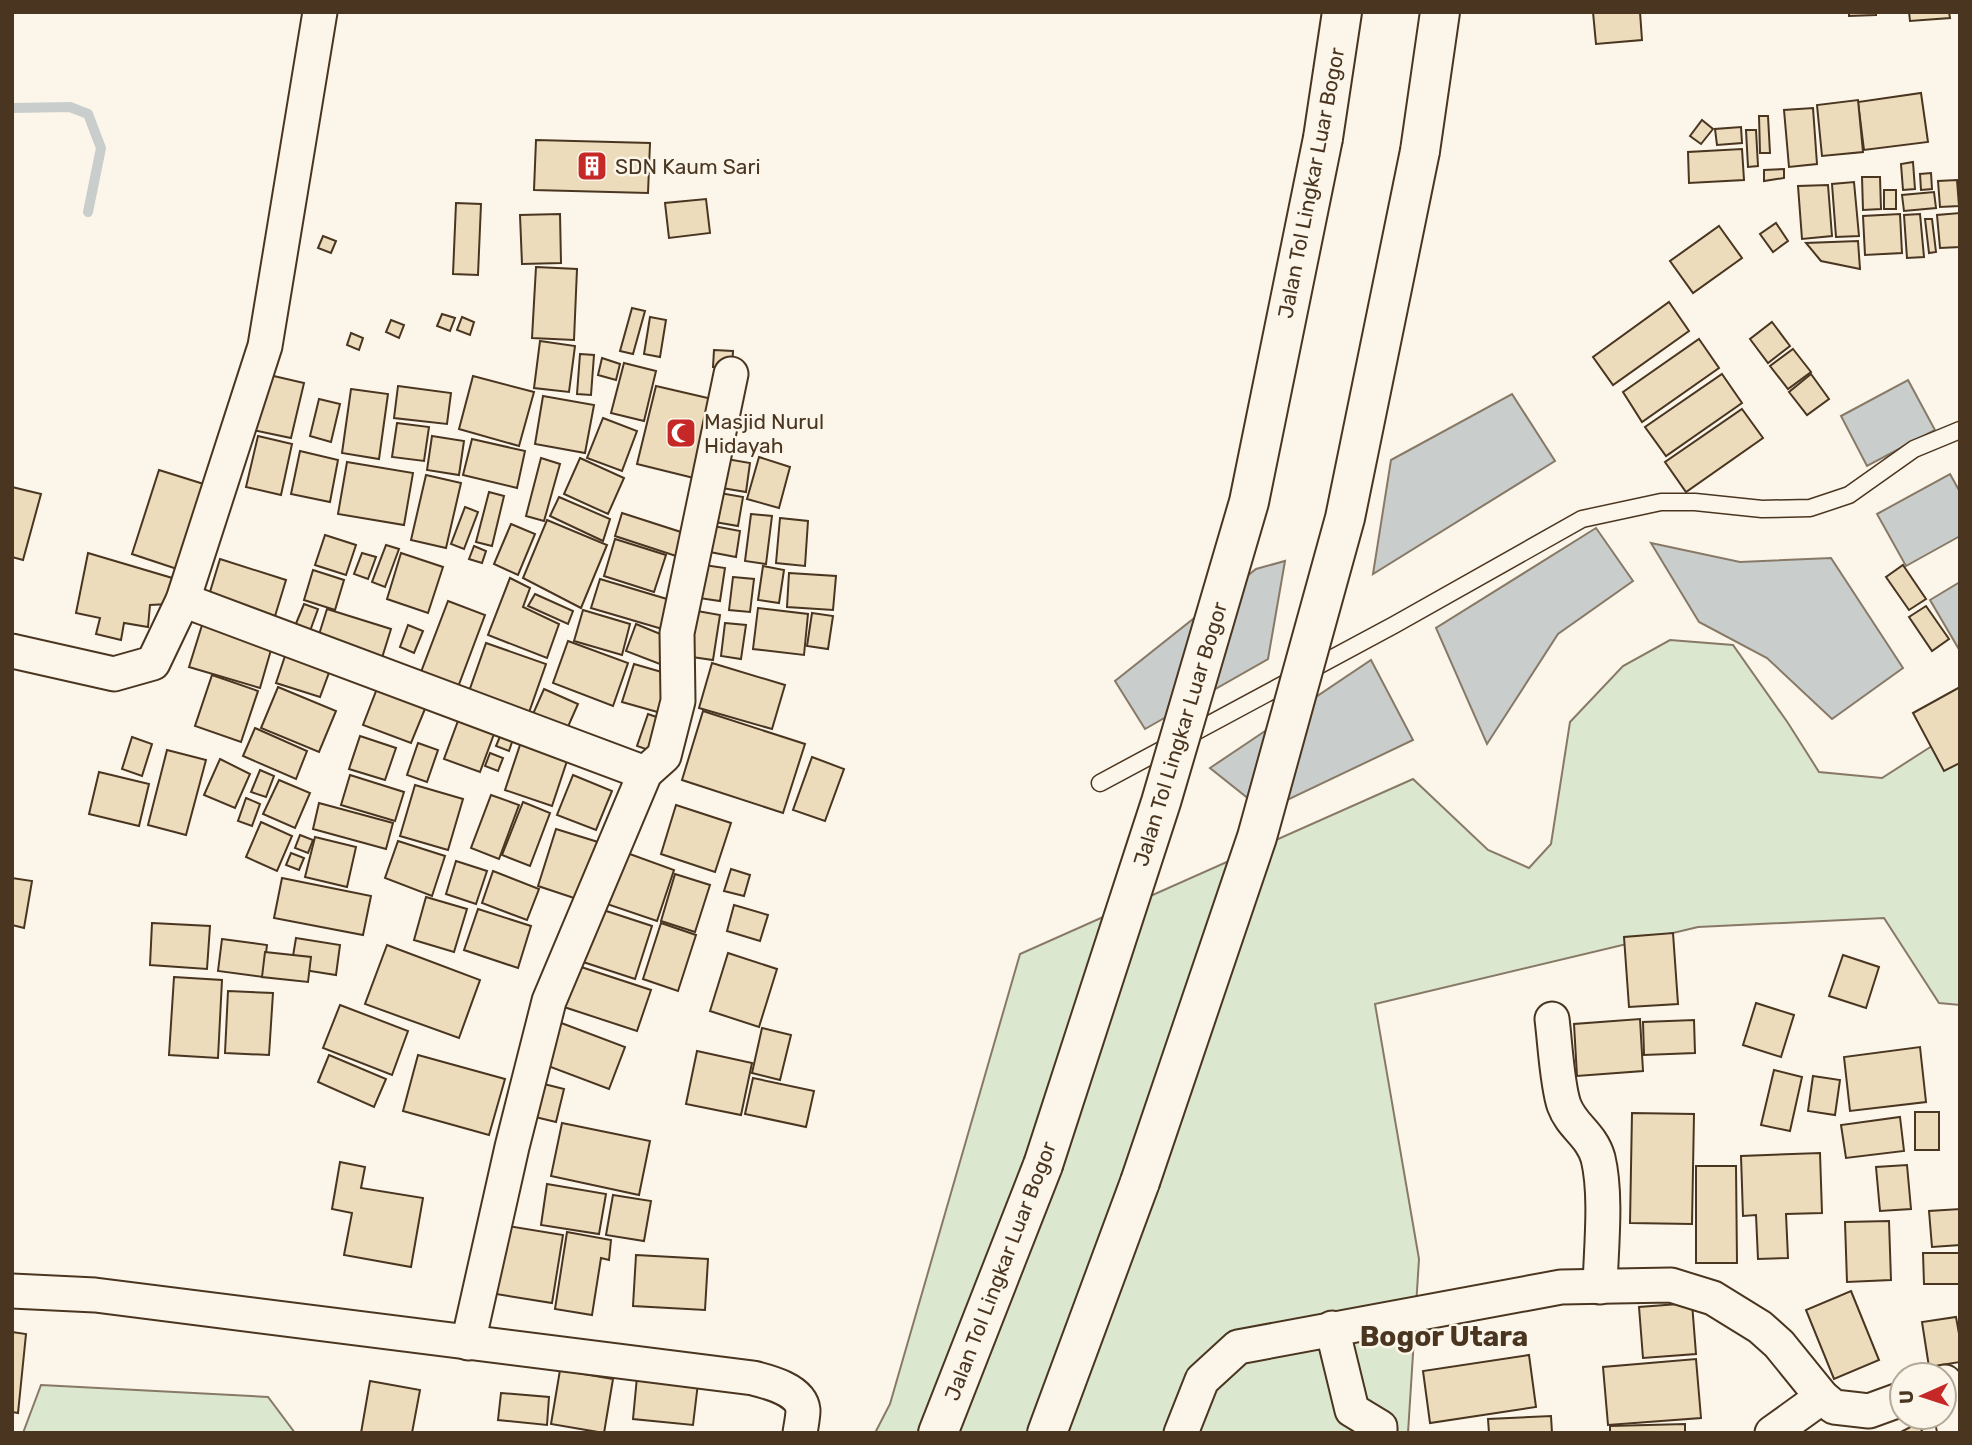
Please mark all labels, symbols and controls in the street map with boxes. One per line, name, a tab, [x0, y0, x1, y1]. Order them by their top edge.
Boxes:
street label: Jalan Tol Lingkar Luar Bogor	[1272, 45, 1350, 321]
building icon: SDN Kaum Sari	[575, 149, 609, 183]
place label: SDN Kaum Sari	[615, 154, 761, 179]
place label: Masjid Nurul Hidayah	[704, 409, 824, 458]
mosque icon: Masjid Nurul Hidayah	[664, 416, 698, 450]
street label: Jalan Tol Lingkar Luar Bogor	[1128, 599, 1232, 869]
street label: Jalan Tol Lingkar Luar Bogor	[939, 1138, 1061, 1404]
district label: Bogor Utara	[1360, 1320, 1528, 1353]
north arrow	[1888, 1361, 1958, 1431]
text: U	[1895, 1389, 1918, 1404]

